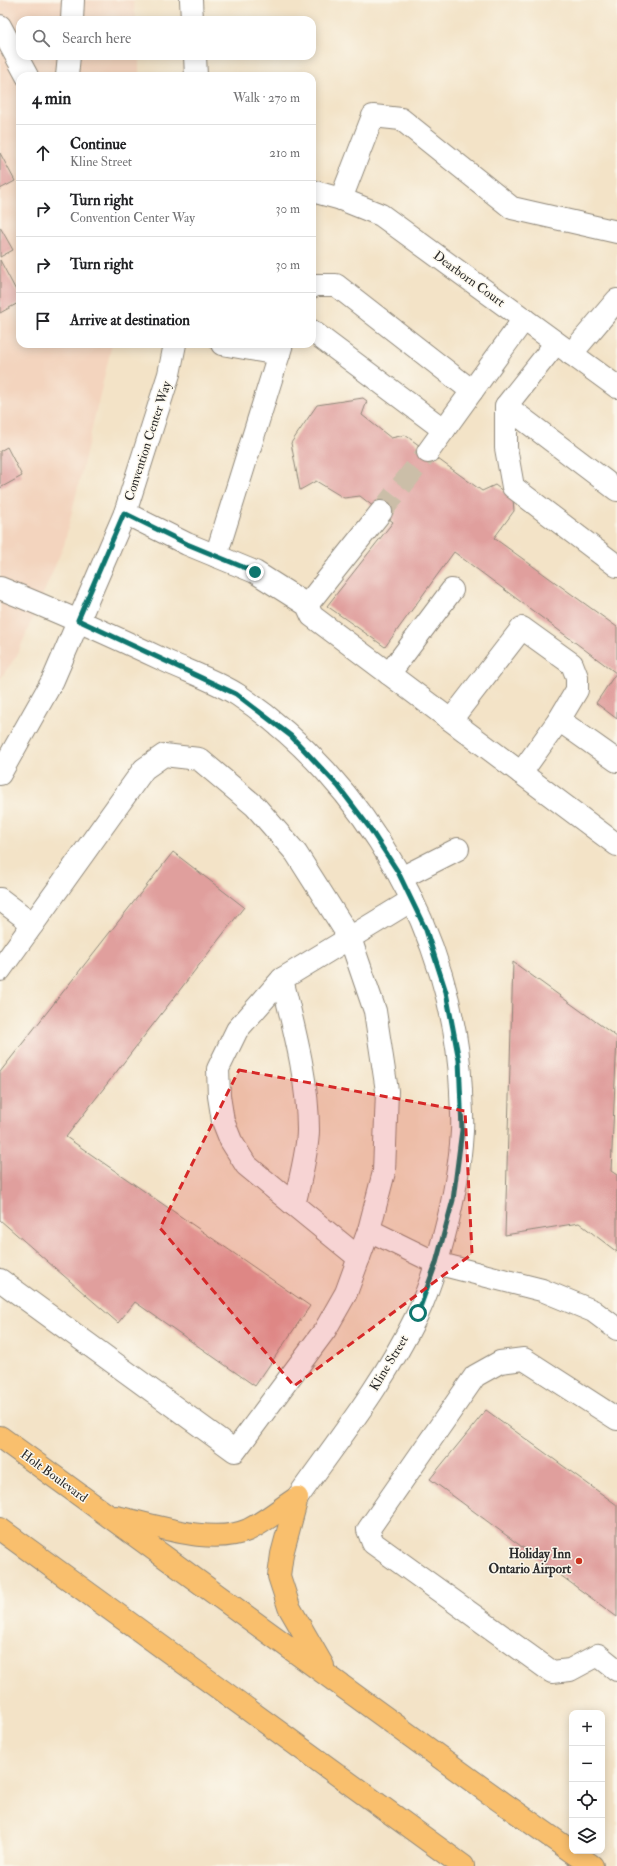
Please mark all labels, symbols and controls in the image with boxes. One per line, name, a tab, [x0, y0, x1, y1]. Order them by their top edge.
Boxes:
search box	[16, 16, 316, 60]
icon: search	[30, 27, 52, 49]
text: Search here	[62, 29, 131, 48]
text: 4 min	[32, 88, 71, 109]
text: Walk · 270 m	[233, 90, 300, 106]
text: Continue	[70, 135, 126, 154]
icon: ahead	[32, 142, 54, 164]
text: 210 m	[269, 145, 300, 161]
text: Kline Street	[70, 154, 132, 170]
text: Turn right	[70, 191, 133, 210]
icon: right	[32, 198, 54, 220]
text: 30 m	[276, 201, 300, 217]
text: Convention Center Way	[70, 210, 195, 226]
street label: Dearborn Court	[430, 248, 508, 310]
icon: right	[32, 254, 54, 276]
text: Turn right	[70, 255, 133, 274]
text: 30 m	[276, 257, 300, 273]
icon: arrive	[32, 310, 54, 332]
text: Arrive at destination	[70, 311, 190, 330]
street label: Convention Center Way	[121, 379, 176, 503]
route end	[246, 563, 264, 581]
route start	[409, 1304, 427, 1322]
street label: Kline Street	[366, 1332, 412, 1394]
street label: Holt Boulevard	[17, 1446, 91, 1506]
place label: Holiday Inn Ontario Airport	[489, 1546, 572, 1578]
marker: Holiday Inn Ontario Airport	[574, 1556, 584, 1566]
map controls	[569, 1710, 605, 1854]
button: +	[569, 1710, 605, 1746]
button: −	[569, 1746, 605, 1782]
button: locate	[569, 1782, 605, 1818]
button: layers	[569, 1818, 605, 1854]

